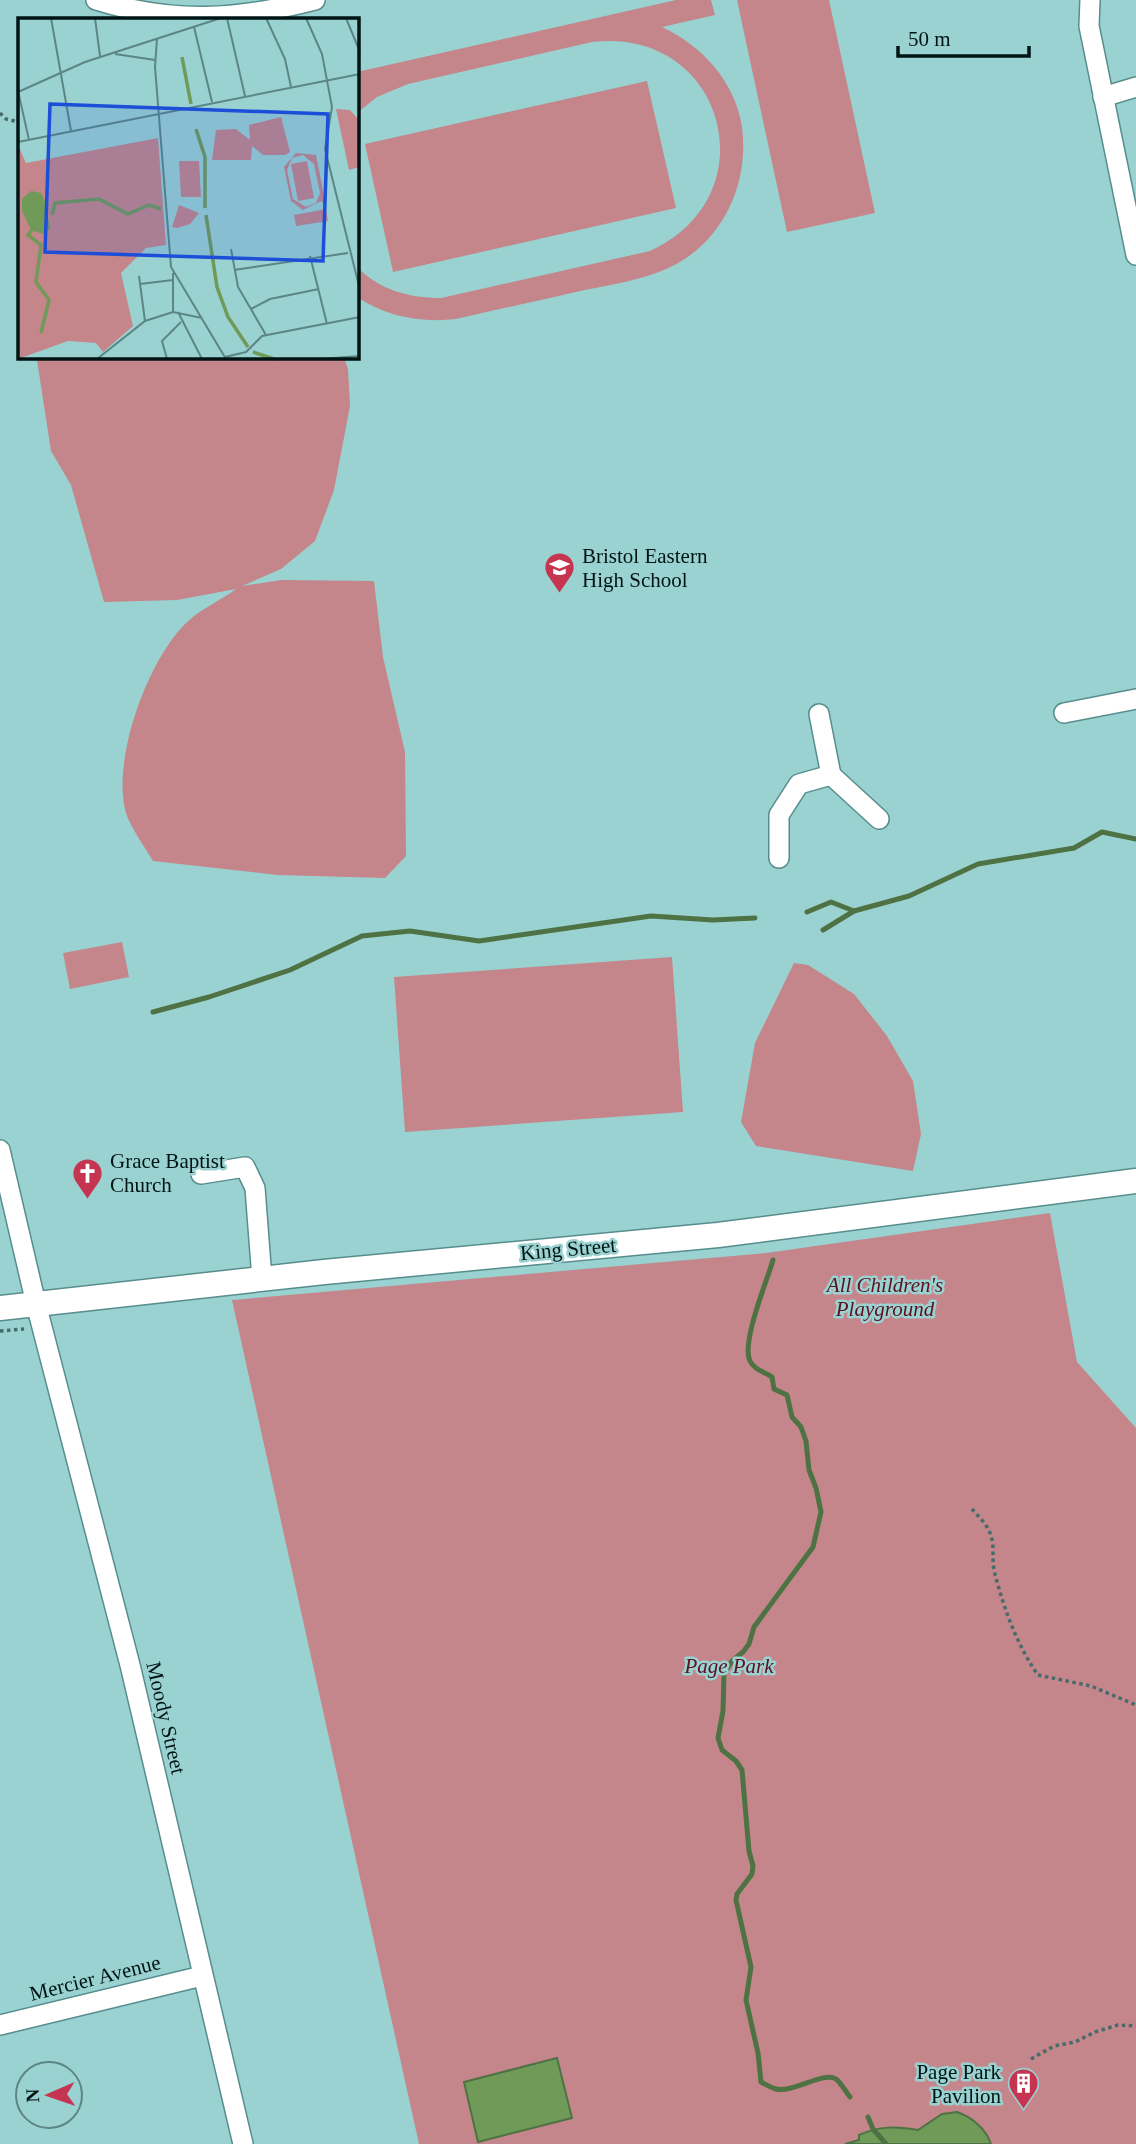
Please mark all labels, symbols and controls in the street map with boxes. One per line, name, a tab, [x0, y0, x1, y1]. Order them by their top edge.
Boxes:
scale bar	[898, 14, 1029, 58]
inset map	[18, 18, 359, 359]
text: 50 m	[908, 27, 951, 51]
place label: Bristol Eastern High School	[582, 544, 708, 592]
school or university icon: Bristol Eastern High School	[542, 551, 576, 595]
place label: Grace Baptist Church	[110, 1149, 225, 1197]
church icon: Grace Baptist Church	[70, 1156, 104, 1200]
street label: King Street	[519, 1233, 617, 1265]
park label: All Children's Playground	[825, 1273, 943, 1321]
park label: Page Park	[683, 1654, 774, 1678]
street label: Moody Street	[141, 1659, 191, 1777]
street label: Mercier Avenue	[27, 1950, 163, 2006]
north arrow	[14, 2060, 84, 2130]
place label: Page Park Pavilion	[916, 2060, 1001, 2108]
building icon: Page Park Pavilion	[1007, 2067, 1041, 2111]
text: N	[22, 2088, 43, 2103]

